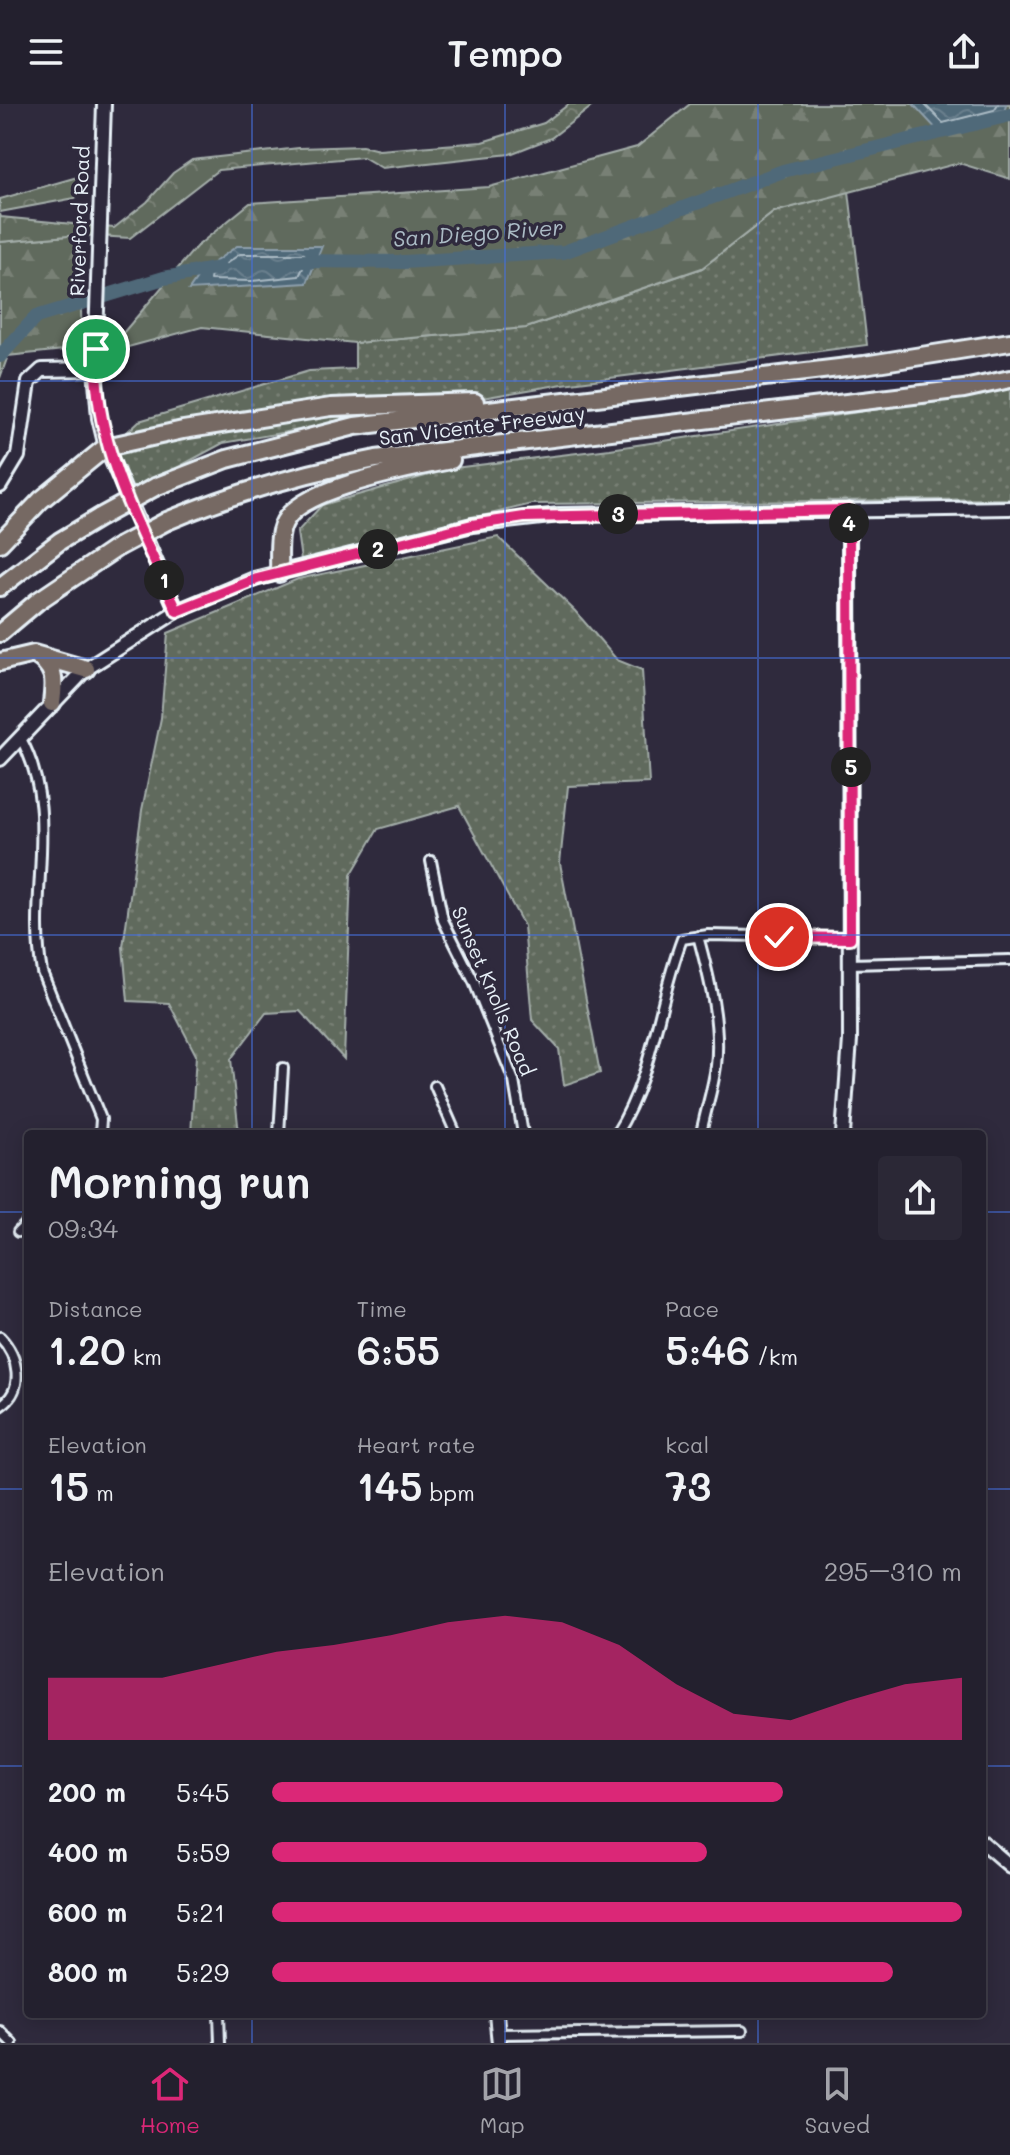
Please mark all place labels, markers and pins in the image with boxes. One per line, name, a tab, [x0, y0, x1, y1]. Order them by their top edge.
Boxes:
pin	[62, 315, 130, 383]
pin: 3	[598, 494, 638, 534]
pin: 4	[829, 503, 869, 543]
pin: 2	[358, 529, 398, 569]
pin: 1	[144, 560, 184, 600]
pin: 5	[831, 747, 871, 787]
pin	[745, 903, 813, 971]

